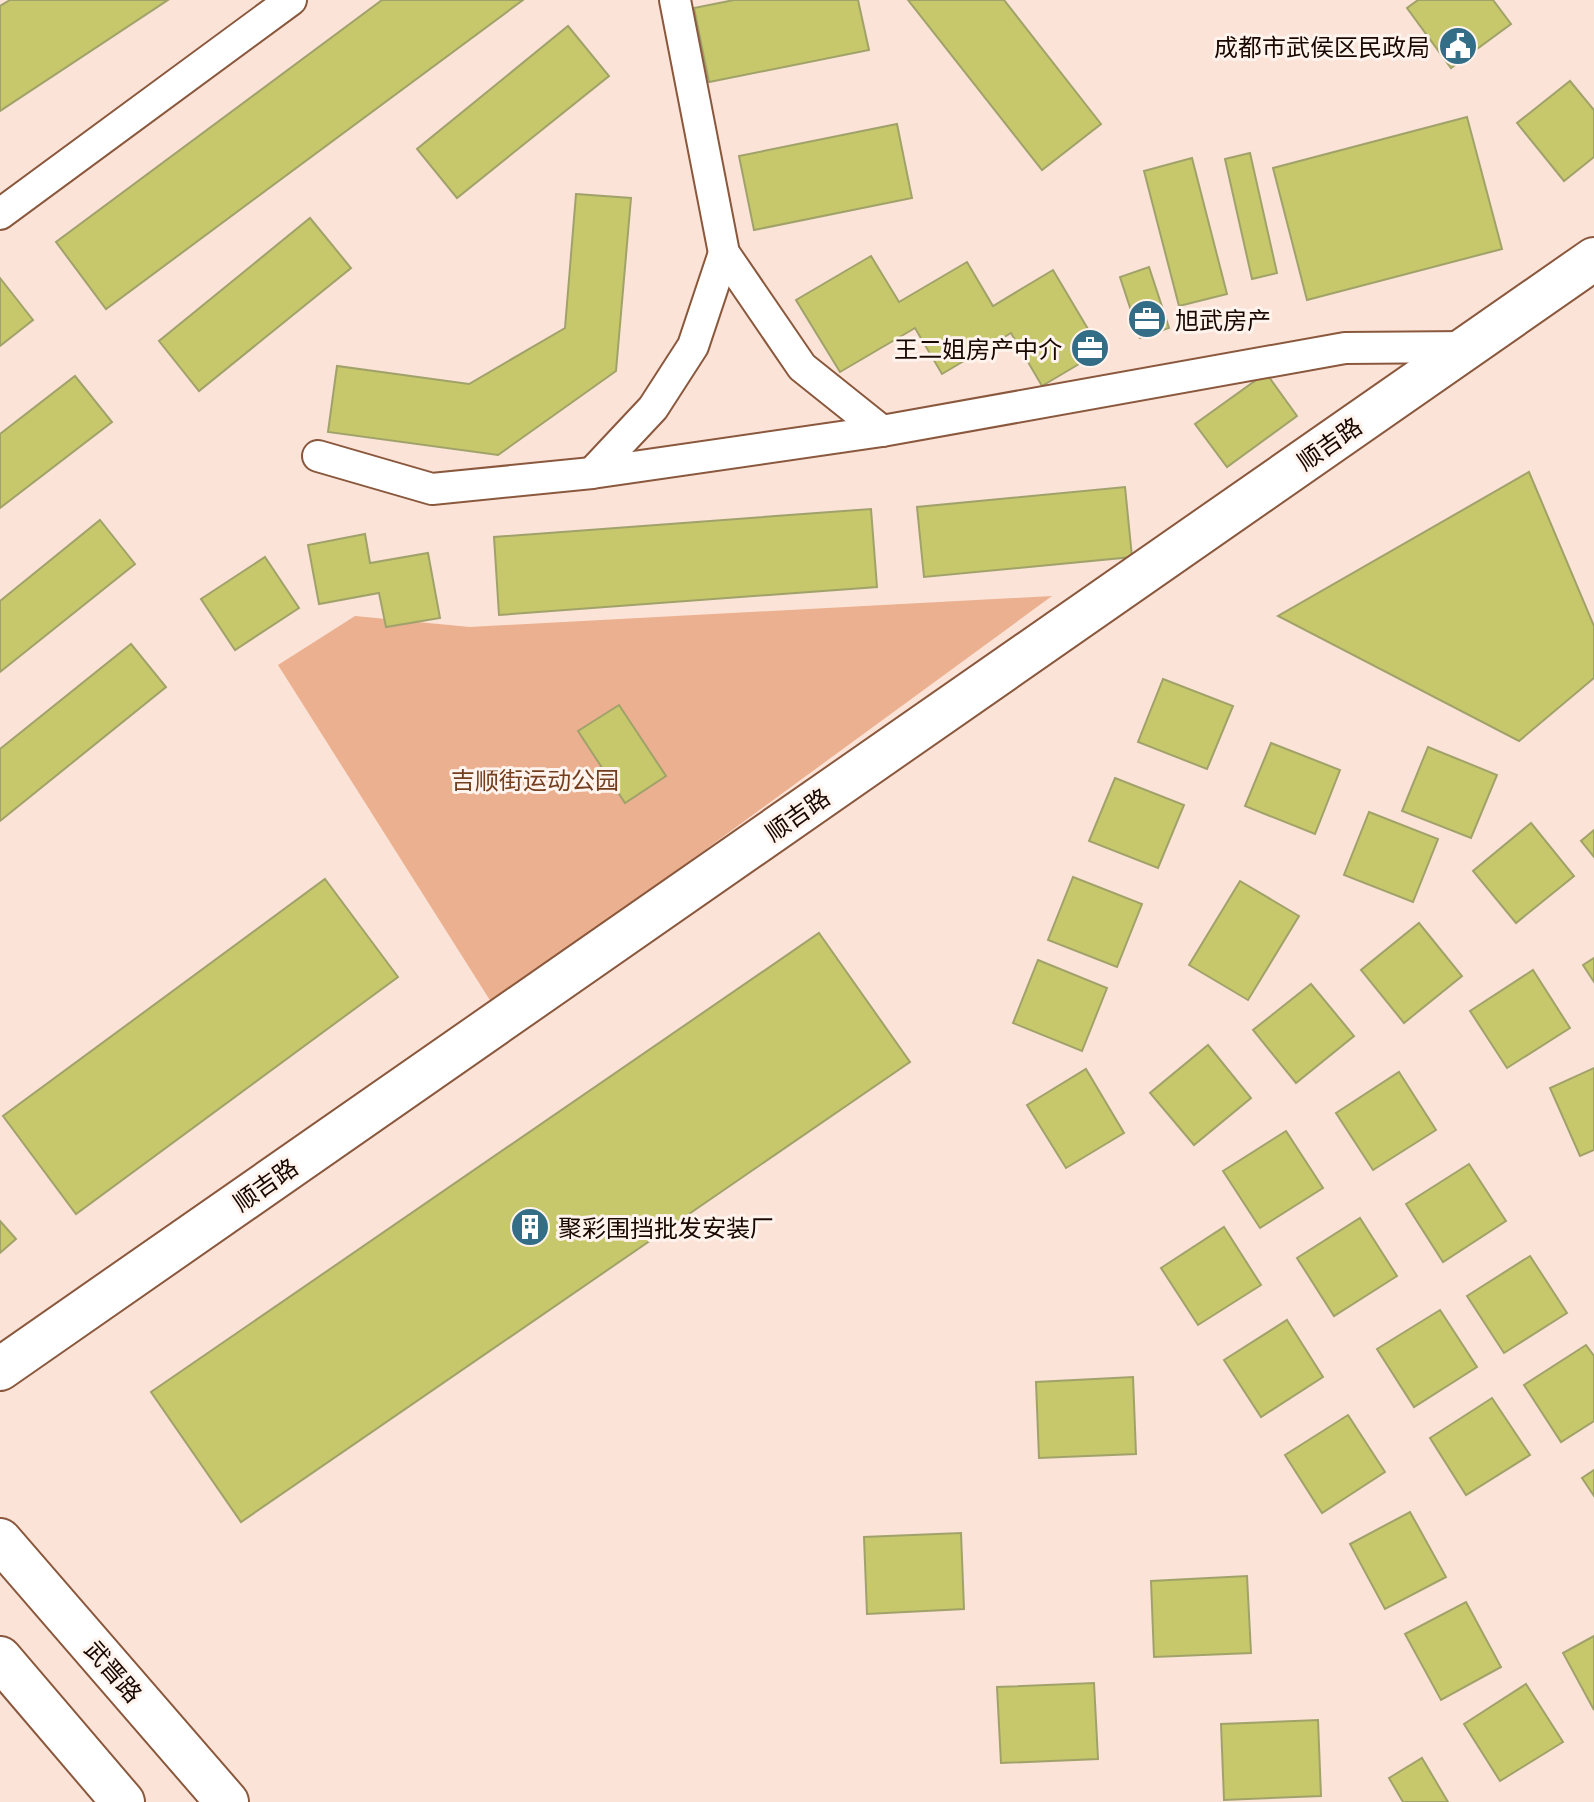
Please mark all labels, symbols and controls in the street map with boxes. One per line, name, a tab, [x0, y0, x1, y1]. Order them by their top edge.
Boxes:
public building icon: 成都市武侯区民政局	[1437, 25, 1479, 67]
place label: 成都市武侯区民政局	[1214, 30, 1430, 63]
office icon: 旭武房产	[1126, 298, 1168, 340]
place label: 旭武房产	[1175, 303, 1271, 336]
office icon: 王二姐房产中介	[1069, 327, 1111, 369]
place label: 王二姐房产中介	[894, 332, 1062, 365]
street label: 顺吉路	[1290, 409, 1368, 477]
park label: 吉顺街运动公园	[451, 763, 619, 796]
street label: 顺吉路	[758, 780, 836, 848]
street label: 顺吉路	[226, 1150, 304, 1218]
building icon: 聚彩围挡批发安装厂	[509, 1206, 551, 1248]
place label: 聚彩围挡批发安装厂	[558, 1211, 774, 1244]
street label: 武晋路	[78, 1633, 150, 1709]

